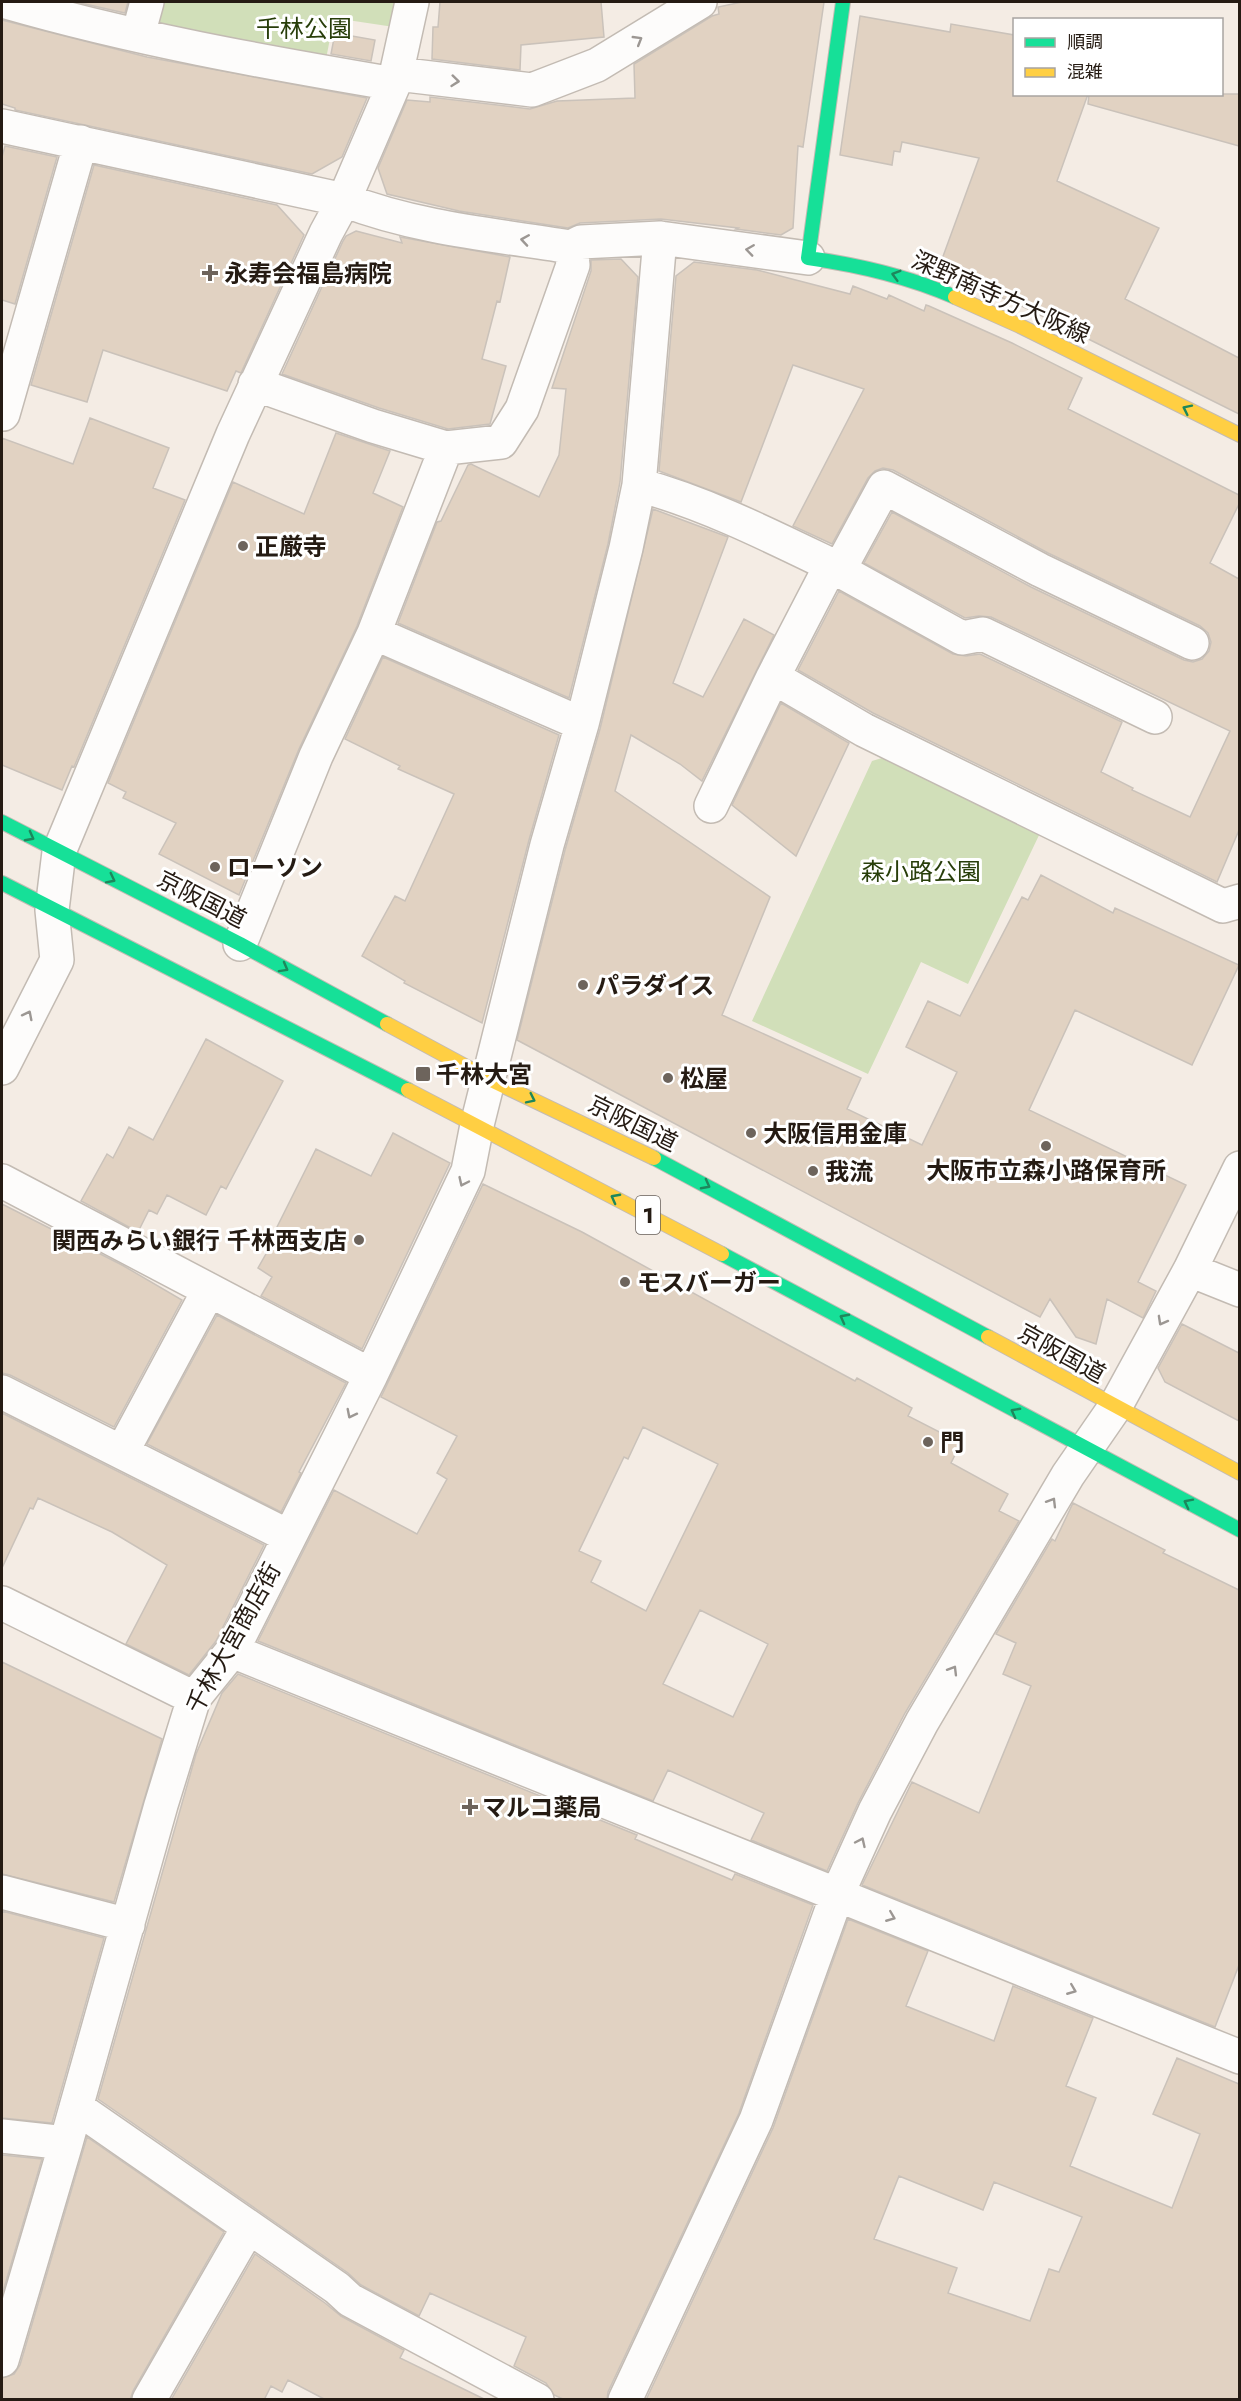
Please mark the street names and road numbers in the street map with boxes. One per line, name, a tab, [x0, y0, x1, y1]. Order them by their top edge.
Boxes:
street label: 深野南寺方大阪線	[906, 242, 1096, 352]
street label: 京阪国道	[151, 862, 253, 936]
street label: 京阪国道	[582, 1086, 684, 1160]
road number: 1	[636, 1196, 660, 1234]
street label: 京阪国道	[1012, 1314, 1112, 1392]
street label: 千林大宮商店街	[177, 1556, 289, 1720]

